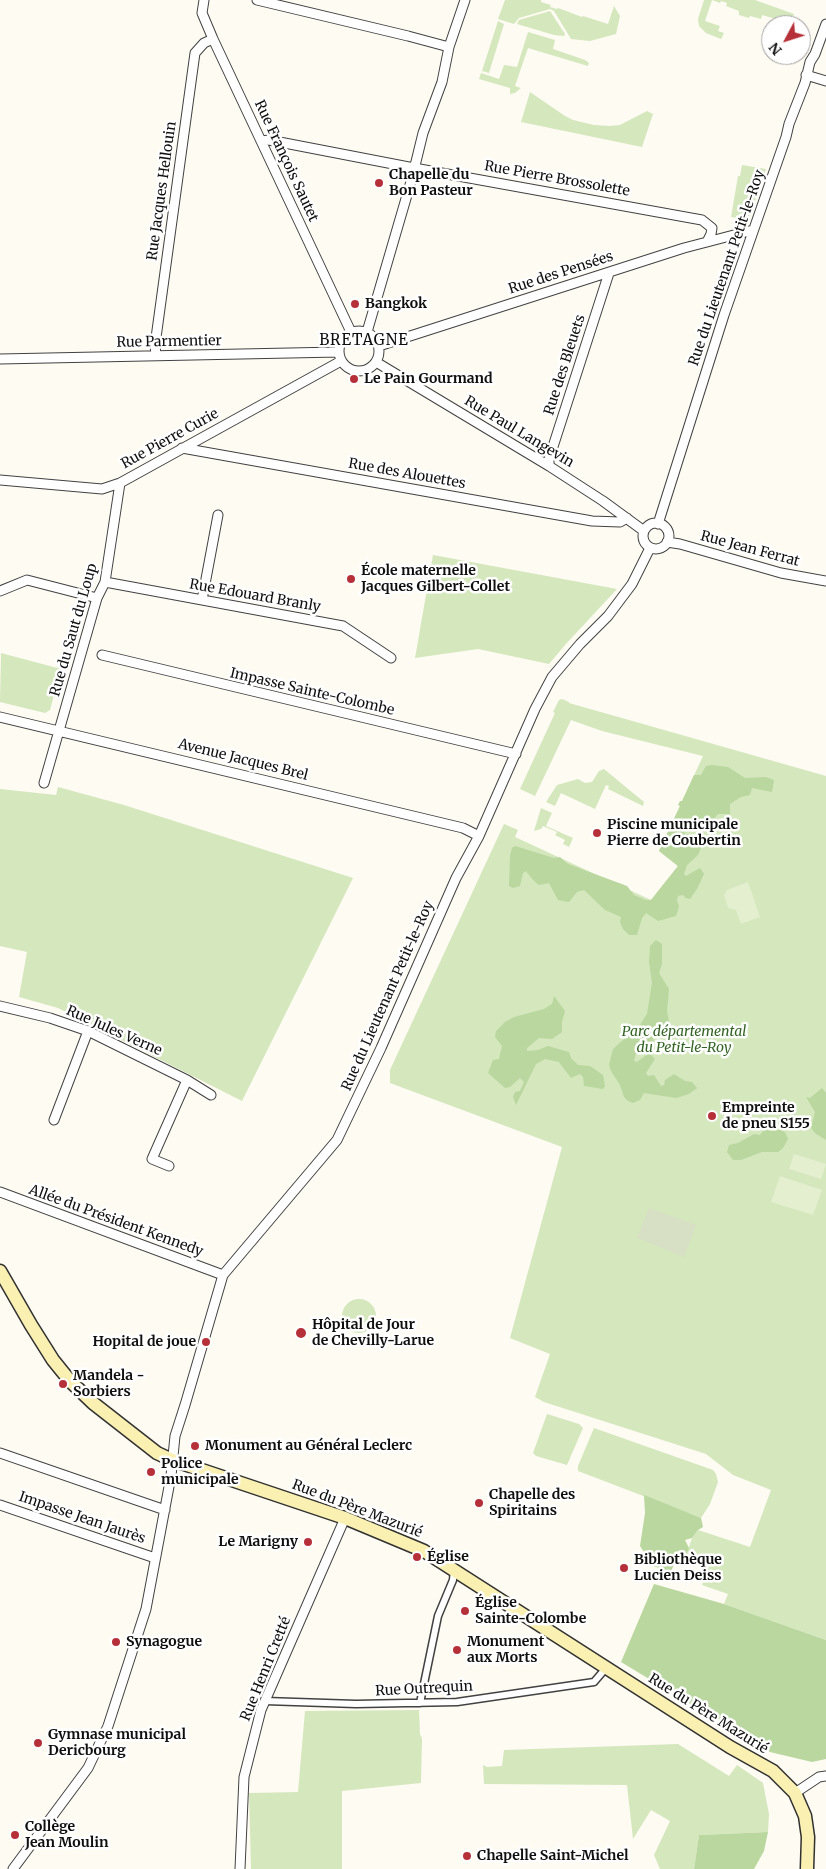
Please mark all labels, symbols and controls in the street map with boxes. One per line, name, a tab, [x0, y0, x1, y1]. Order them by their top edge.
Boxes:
north arrow	[761, 15, 811, 65]
text: N	[765, 39, 786, 59]
street label: Rue François Sautet	[250, 98, 322, 224]
street label: Rue Jacques Hellouin	[144, 120, 180, 262]
street label: Rue Pierre Brossolette	[483, 158, 631, 200]
place label: Chapelle du Bon Pasteur	[389, 167, 473, 200]
street label: Rue du Lieutenant Petit-le-Roy	[685, 168, 769, 368]
marker: Chapelle du Bon Pasteur	[373, 177, 385, 189]
street label: Rue des Pensées	[506, 248, 616, 298]
place label: Bangkok	[365, 296, 427, 312]
marker: Bangkok	[349, 298, 361, 310]
street label: Rue des Bleuets	[541, 313, 589, 417]
district label: BRETAGNE	[318, 332, 410, 350]
street label: Rue Parmentier	[116, 333, 222, 351]
place label: Le Pain Gourmand	[364, 371, 493, 387]
marker: Le Pain Gourmand	[348, 373, 360, 385]
street label: Rue Paul Langevin	[461, 393, 577, 471]
street label: Rue Pierre Curie	[119, 405, 221, 473]
street label: Rue des Alouettes	[347, 455, 467, 493]
street label: Rue Jean Ferrat	[699, 528, 801, 570]
street label: Rue du Saut du Loup	[47, 562, 101, 698]
place label: École maternelle Jacques Gilbert-Collet	[361, 563, 510, 596]
marker: École maternelle Jacques Gilbert-Collet	[345, 573, 357, 585]
street label: Rue Edouard Branly	[188, 576, 322, 616]
street label: Impasse Sainte-Colombe	[228, 665, 396, 719]
street label: Avenue Jacques Brel	[176, 736, 310, 784]
place label: Piscine municipale Pierre de Coubertin	[607, 817, 741, 850]
marker: Piscine municipale Pierre de Coubertin	[591, 827, 603, 839]
street label: Rue du Lieutenant Petit-le-Roy	[338, 898, 438, 1094]
street label: Rue Jules Verne	[64, 1002, 164, 1060]
park label: Parc départemental du Petit-le-Roy	[622, 1024, 746, 1056]
place label: Empreinte de pneu S155	[722, 1100, 810, 1132]
marker: Empreinte de pneu S155	[706, 1110, 718, 1122]
street label: Allée du Président Kennedy	[27, 1182, 205, 1260]
place label: Hôpital de Jour de Chevilly-Larue	[312, 1317, 434, 1350]
marker: Hôpital de Jour de Chevilly-Larue	[294, 1326, 308, 1340]
place label: Hopital de joue	[93, 1334, 196, 1350]
marker: Hopital de joue	[200, 1336, 212, 1348]
place label: Mandela - Sorbiers	[73, 1368, 144, 1400]
marker: Mandela - Sorbiers	[57, 1378, 69, 1390]
place label: Monument au Général Leclerc	[205, 1438, 412, 1454]
marker: Monument au Général Leclerc	[189, 1440, 201, 1452]
place label: Police municipale	[161, 1456, 239, 1488]
marker: Police municipale	[145, 1466, 157, 1478]
street label: Rue du Père Mazurié	[290, 1476, 424, 1542]
place label: Chapelle des Spiritains	[489, 1487, 575, 1520]
street label: Impasse Jean Jaurès	[17, 1488, 147, 1548]
marker: Chapelle des Spiritains	[473, 1497, 485, 1509]
place label: Le Marigny	[218, 1534, 298, 1550]
marker: Le Marigny	[302, 1536, 314, 1548]
place label: Église	[427, 1549, 469, 1565]
marker: Église	[411, 1551, 423, 1563]
place label: Bibliothèque Lucien Deiss	[634, 1552, 722, 1584]
marker: Bibliothèque Lucien Deiss	[618, 1562, 630, 1574]
place label: Église Sainte-Colombe	[475, 1595, 586, 1628]
marker: Église Sainte-Colombe	[459, 1605, 471, 1617]
street label: Rue Henri Cretté	[237, 1614, 295, 1724]
place label: Synagogue	[126, 1634, 202, 1650]
place label: Monument aux Morts	[467, 1634, 544, 1666]
marker: Synagogue	[110, 1636, 122, 1648]
marker: Monument aux Morts	[451, 1644, 463, 1656]
street label: Rue du Père Mazurié	[645, 1670, 771, 1758]
street label: Rue Outrequin	[375, 1678, 473, 1700]
place label: Gymnase municipal Dericbourg	[48, 1727, 186, 1760]
marker: Gymnase municipal Dericbourg	[32, 1737, 44, 1749]
place label: Collège Jean Moulin	[25, 1819, 108, 1851]
marker: Collège Jean Moulin	[9, 1829, 21, 1841]
place label: Chapelle Saint-Michel	[477, 1848, 629, 1864]
marker: Chapelle Saint-Michel	[461, 1850, 473, 1862]

